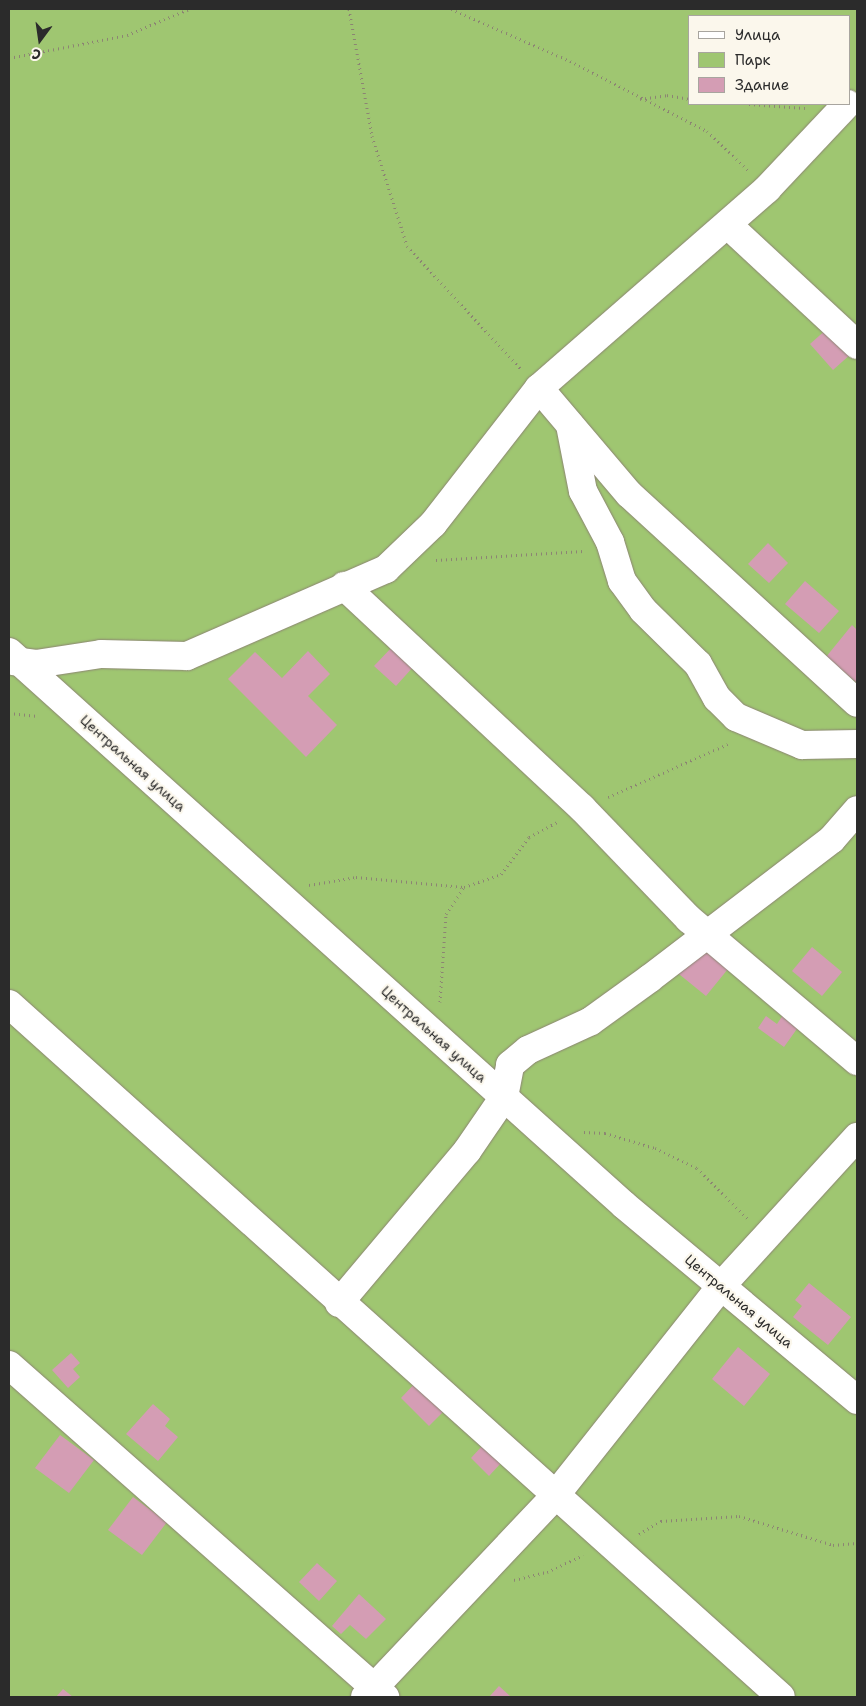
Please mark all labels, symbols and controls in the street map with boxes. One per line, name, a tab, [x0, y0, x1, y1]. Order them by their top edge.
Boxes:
north arrow	[15, 15, 65, 65]
legend	[688, 15, 851, 105]
text: Улица	[735, 25, 780, 45]
text: С	[30, 45, 43, 64]
text: Парк	[735, 50, 771, 70]
text: Здание	[735, 75, 789, 95]
street label: Центральная улица	[77, 711, 189, 815]
street label: Центральная улица	[378, 982, 490, 1086]
street label: Центральная улица	[681, 1251, 797, 1351]

